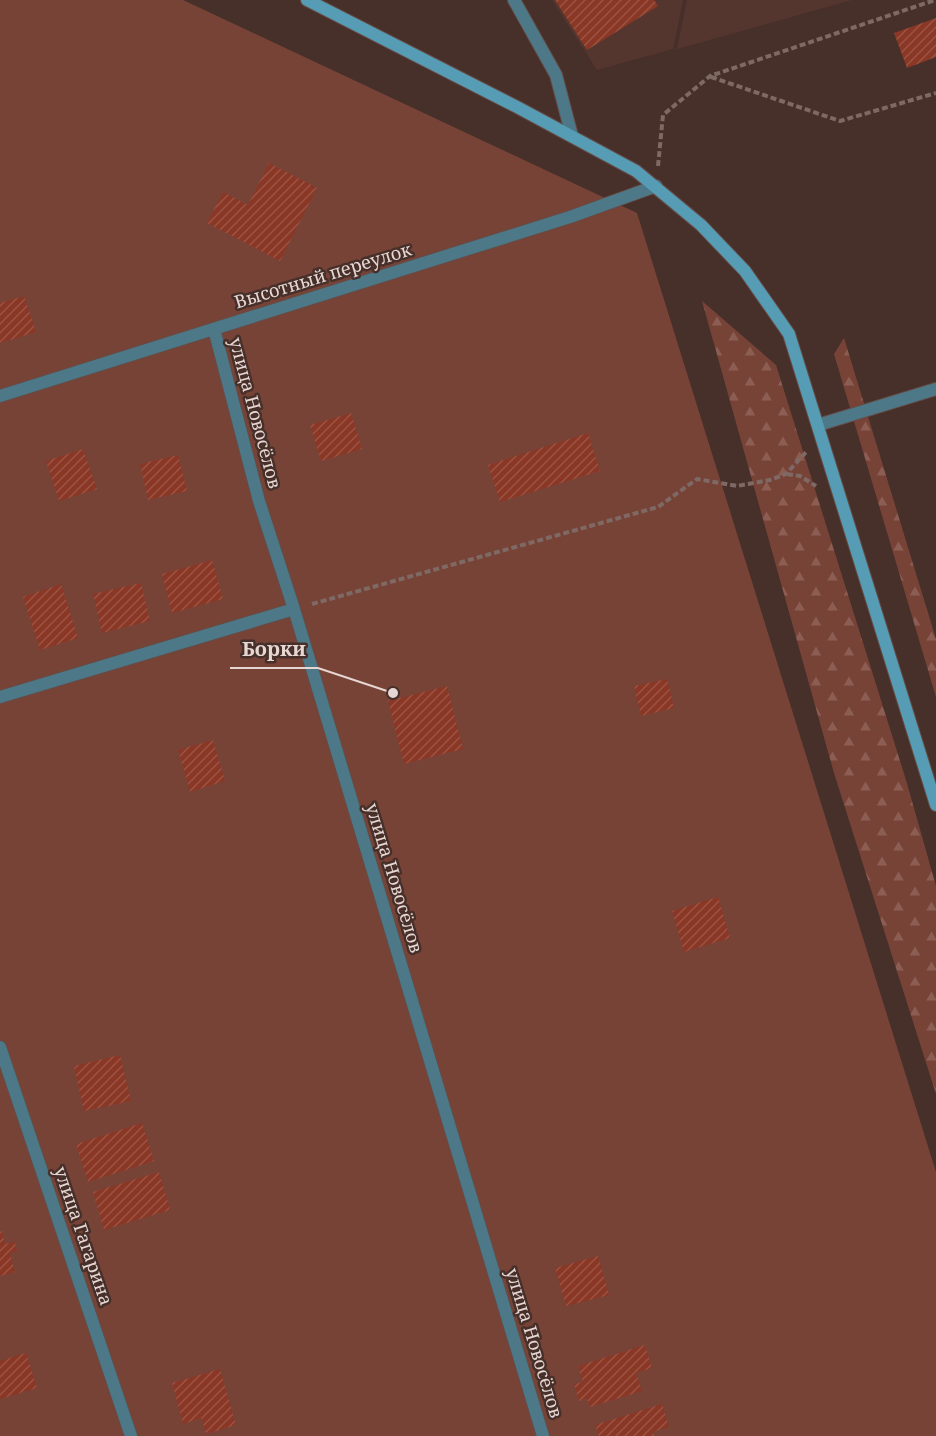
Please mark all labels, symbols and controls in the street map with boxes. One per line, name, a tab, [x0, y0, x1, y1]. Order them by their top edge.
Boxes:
street label: Высотный переулок	[231, 237, 414, 313]
street label: улица Новосёлов	[224, 335, 288, 491]
callout: Борки	[230, 630, 318, 668]
text: Борки	[242, 635, 306, 662]
street label: улица Новосёлов	[361, 800, 429, 955]
street label: улица Гагарина	[49, 1163, 119, 1308]
street label: улица Новосёлов	[501, 1265, 569, 1420]

